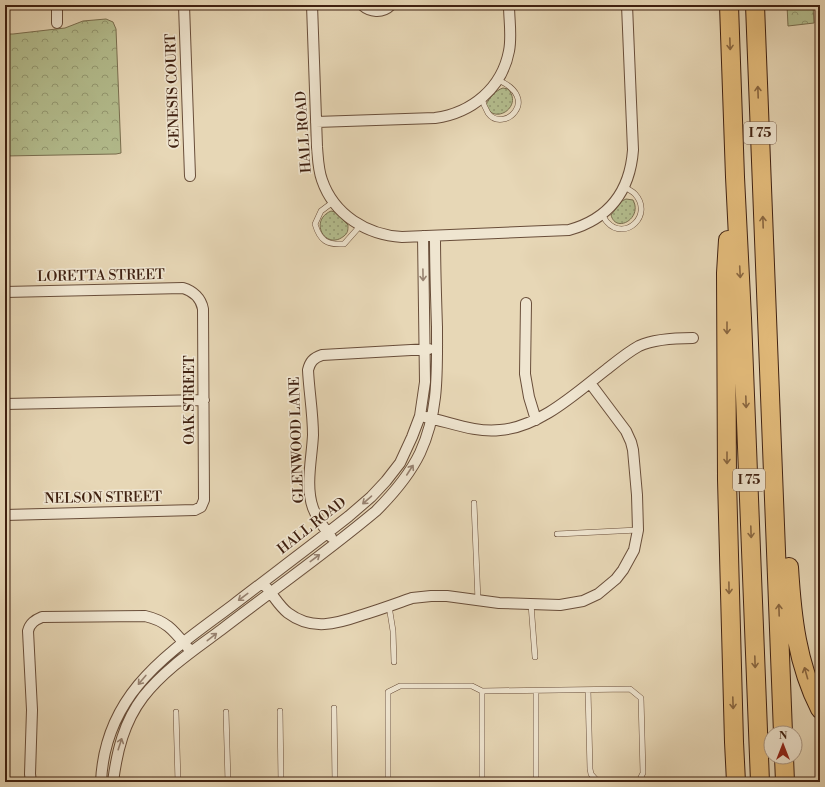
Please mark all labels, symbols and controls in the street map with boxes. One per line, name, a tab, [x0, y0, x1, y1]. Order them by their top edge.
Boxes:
street label: GENESIS COURT	[162, 33, 184, 149]
one-way arrow	[726, 37, 734, 50]
one-way arrow	[754, 86, 762, 99]
street label: HALL ROAD	[292, 90, 316, 174]
road number: I 75	[744, 122, 776, 144]
one-way arrow	[759, 216, 767, 229]
one-way arrow	[736, 265, 743, 278]
street label: LORETTA STREET	[37, 266, 165, 286]
one-way arrow	[419, 268, 427, 281]
one-way arrow	[723, 321, 731, 334]
street label: OAK STREET	[181, 355, 199, 445]
street label: GLENWOOD LANE	[286, 376, 308, 504]
one-way arrow	[742, 395, 749, 408]
one-way arrow	[723, 451, 731, 464]
one-way arrow	[406, 465, 414, 476]
road number: I 75	[733, 469, 765, 491]
street label: NELSON STREET	[44, 488, 162, 508]
street label: HALL ROAD	[274, 493, 350, 558]
one-way arrow	[362, 495, 372, 505]
one-way arrow	[747, 525, 754, 538]
one-way arrow	[310, 554, 321, 562]
one-way arrow	[725, 581, 733, 594]
one-way arrow	[237, 593, 248, 602]
one-way arrow	[775, 604, 782, 617]
one-way arrow	[206, 633, 217, 641]
one-way arrow	[752, 655, 759, 668]
one-way arrow	[801, 667, 809, 680]
one-way arrow	[138, 674, 147, 685]
one-way arrow	[729, 696, 736, 709]
north arrow	[763, 725, 803, 765]
text: N	[779, 729, 788, 743]
one-way arrow	[117, 737, 124, 750]

